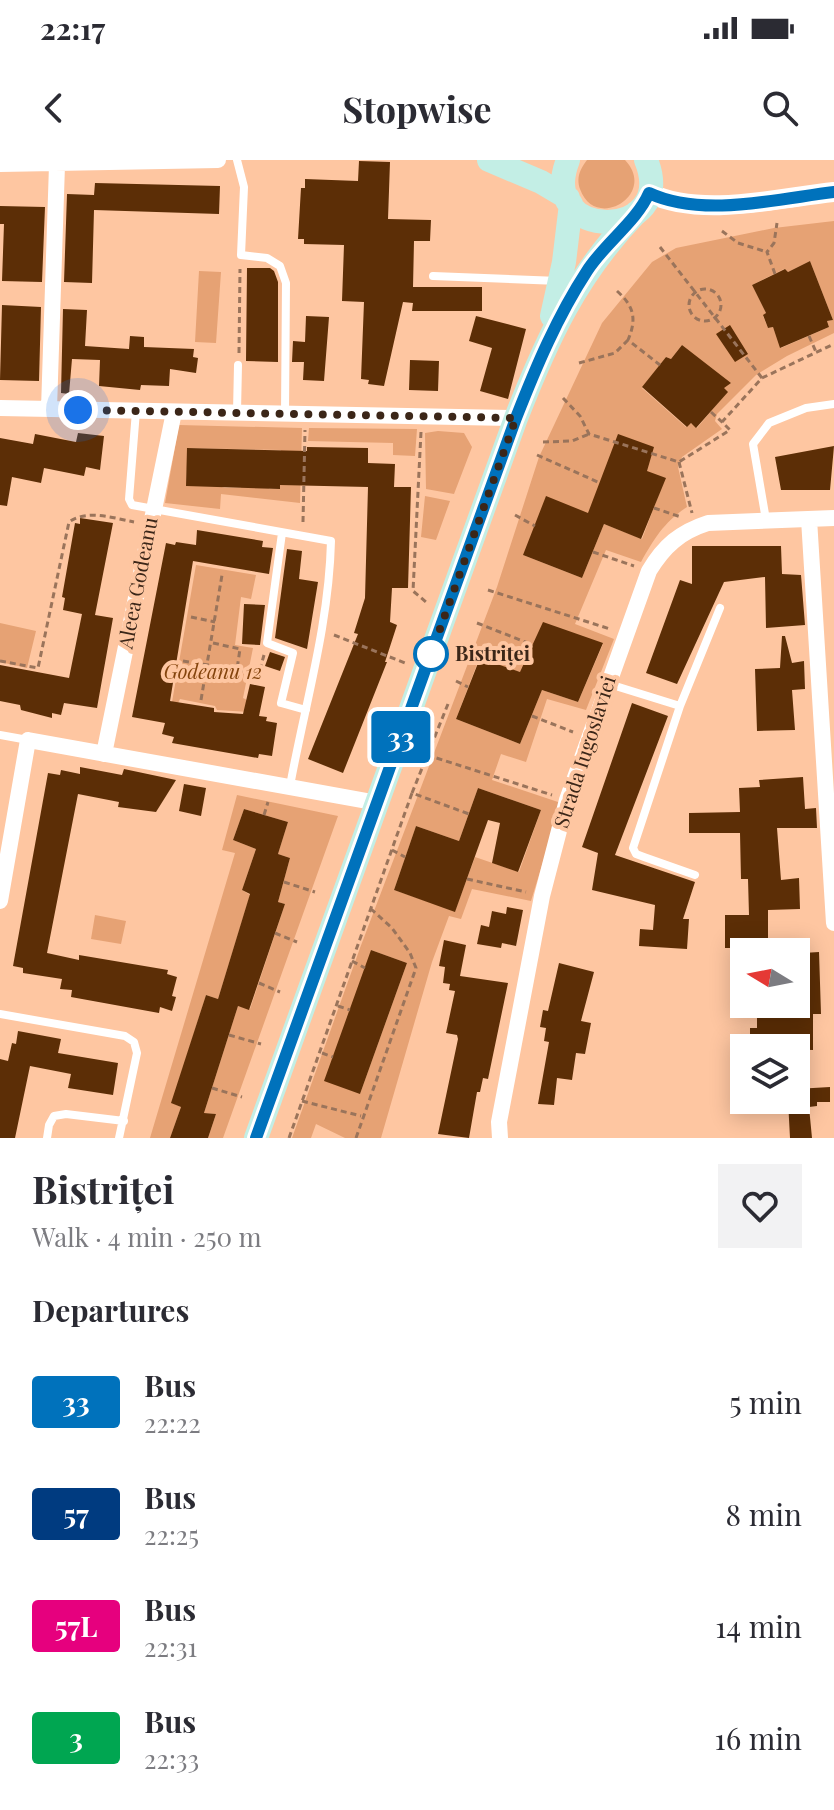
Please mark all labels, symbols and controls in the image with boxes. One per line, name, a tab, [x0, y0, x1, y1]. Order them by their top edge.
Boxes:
text: 22:17	[40, 8, 105, 48]
text: Stopwise	[342, 84, 492, 132]
icon: back	[32, 86, 76, 130]
icon: search	[758, 86, 802, 130]
your location	[58, 390, 98, 430]
street label: Aleea Godeanu	[110, 514, 163, 652]
marker: Bistriței	[414, 637, 448, 671]
place label: Bistriței	[455, 639, 530, 667]
park label: Godeanu 12	[164, 657, 262, 684]
street label: Strada Iugoslaviei	[546, 672, 621, 831]
line badge: 33	[365, 711, 437, 763]
text: 33	[387, 718, 415, 755]
north arrow	[730, 938, 810, 1018]
map controls	[730, 938, 810, 1114]
button: layers	[730, 1034, 810, 1114]
text: Bistriței	[32, 1163, 174, 1214]
button: heart	[718, 1164, 802, 1248]
text: Walk · 4 min · 250 m	[32, 1219, 262, 1254]
text: Departures	[32, 1290, 189, 1330]
text: Bus	[144, 1365, 196, 1405]
text: 5 min	[729, 1382, 802, 1422]
text: 33	[62, 1383, 90, 1420]
text: 22:22	[144, 1405, 201, 1440]
text: Bus	[144, 1477, 196, 1517]
text: 8 min	[726, 1494, 802, 1534]
text: 57	[63, 1495, 89, 1532]
text: 22:25	[144, 1517, 199, 1552]
text: Bus	[144, 1589, 196, 1629]
text: 14 min	[715, 1606, 802, 1646]
text: 57L	[55, 1607, 97, 1644]
text: 22:31	[144, 1629, 197, 1664]
text: Bus	[144, 1701, 196, 1741]
text: 16 min	[715, 1718, 802, 1758]
text: 3	[69, 1719, 83, 1756]
text: 22:33	[144, 1741, 199, 1776]

